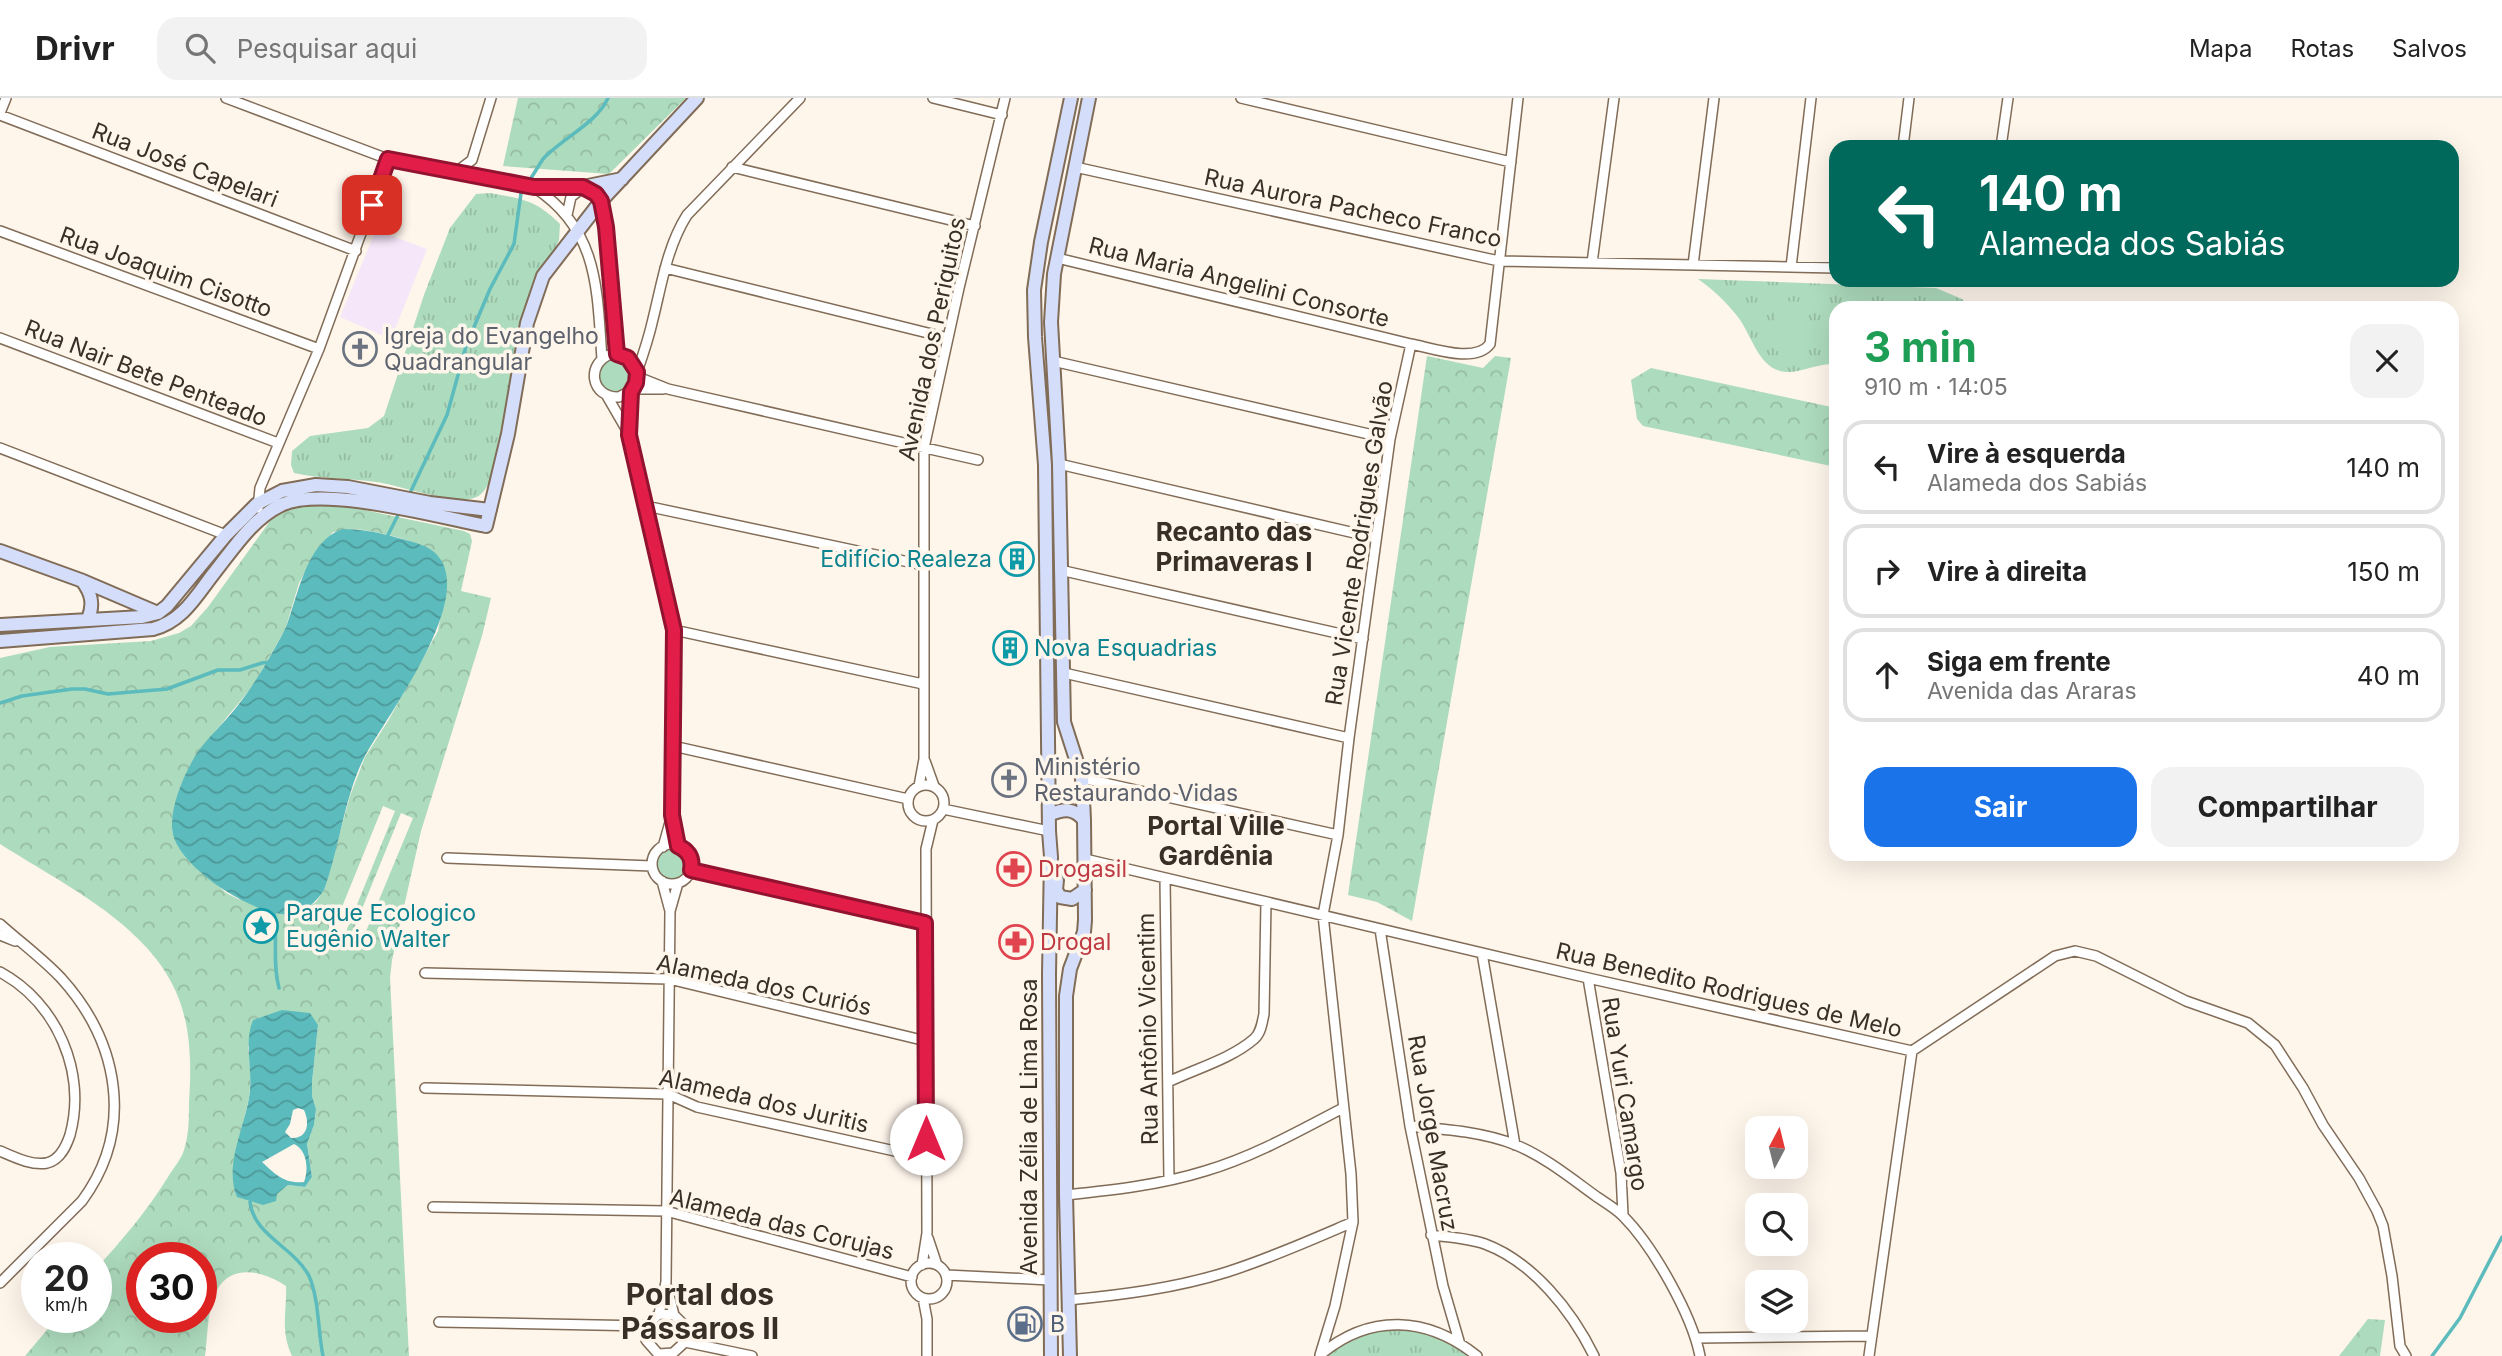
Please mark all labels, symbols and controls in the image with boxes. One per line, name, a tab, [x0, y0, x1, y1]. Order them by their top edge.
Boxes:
search box	[157, 17, 647, 80]
text: Drivr	[35, 28, 115, 68]
icon: search	[181, 29, 219, 67]
text: Pesquisar aqui	[237, 33, 417, 64]
text: Mapa	[2189, 34, 2253, 63]
text: Rotas	[2291, 34, 2354, 63]
text: Salvos	[2392, 34, 2467, 63]
street label: Rua José Capelari	[88, 117, 282, 213]
street label: Rua Aurora Pacheco Franco	[1202, 163, 1504, 253]
text: 140 m	[1979, 164, 2123, 223]
icon: left	[1864, 168, 1955, 259]
pin	[342, 175, 402, 235]
icon: arrive	[353, 186, 391, 224]
street label: Avenida dos Periquitos	[892, 215, 972, 463]
street label: Rua Joaquim Cisotto	[56, 221, 276, 323]
text: Alameda dos Sabiás	[1979, 224, 2285, 263]
street label: Rua Maria Angelini Consorte	[1086, 231, 1392, 333]
street label: Rua Nair Bete Penteado	[21, 314, 271, 432]
text: 3 min	[1864, 321, 1977, 372]
place label: Igreja do Evangelho Quadrangular	[384, 322, 599, 376]
button: close	[2350, 324, 2424, 398]
church icon: Igreja do Evangelho Quadrangular	[341, 330, 379, 368]
text: 910 m · 14:05	[1864, 373, 2008, 401]
street label: Rua Vicente Rodrigues Galvão	[1319, 379, 1399, 707]
text: Vire à esquerda	[1927, 438, 2126, 469]
icon: left	[1868, 448, 1906, 486]
text: 140 m	[2346, 452, 2420, 483]
text: Alameda dos Sabiás	[1927, 469, 2147, 497]
district label: Recanto das Primaveras I	[1155, 516, 1313, 577]
building icon: Edifício Realeza	[998, 540, 1036, 578]
place label: Edifício Realeza	[820, 545, 992, 573]
icon: right	[1868, 552, 1906, 590]
text: Vire à direita	[1927, 556, 2087, 587]
text: 150 m	[2347, 556, 2420, 587]
building icon: Nova Esquadrias	[991, 629, 1029, 667]
place label: Nova Esquadrias	[1034, 634, 1217, 662]
text: Siga em frente	[1927, 646, 2111, 677]
icon: ahead	[1868, 656, 1906, 694]
text: 40 m	[2357, 660, 2420, 691]
text: Avenida das Araras	[1927, 677, 2137, 705]
place label: Ministério Restaurando Vidas	[1034, 753, 1238, 807]
church icon: Ministério Restaurando Vidas	[990, 761, 1028, 799]
button: Sair	[1864, 767, 2137, 847]
button: Compartilhar	[2151, 767, 2424, 847]
district label: Portal Ville Gardênia	[1147, 810, 1285, 871]
pharmacy icon: Drogasil	[995, 850, 1033, 888]
place label: Drogasil	[1038, 855, 1127, 883]
place label: Parque Ecologico Eugênio Walter	[286, 899, 476, 953]
place icon: Parque Ecologico Eugênio Walter	[242, 907, 280, 945]
street label: Rua Antônio Vicentim	[1132, 912, 1164, 1146]
pharmacy icon: Drogal	[997, 923, 1035, 961]
place label: Drogal	[1040, 928, 1111, 956]
street label: Rua Benedito Rodrigues de Melo	[1553, 936, 1905, 1044]
street label: Alameda dos Curiós	[654, 949, 874, 1021]
street label: Avenida Zélia de Lima Rosa	[1015, 979, 1043, 1275]
street label: Rua Yuri Camargo	[1596, 995, 1654, 1193]
street label: Rua Jorge Macruz	[1402, 1033, 1464, 1233]
street label: Alameda dos Juritis	[656, 1063, 872, 1139]
position arrow	[889, 1102, 963, 1176]
north arrow	[1745, 1116, 1808, 1180]
map controls	[1745, 1116, 1808, 1333]
street label: Alameda das Corujas	[667, 1183, 897, 1265]
button: search	[1745, 1193, 1808, 1256]
speed limit sign: 30	[126, 1242, 217, 1333]
text: 20	[44, 1257, 89, 1299]
button: layers	[1745, 1270, 1808, 1333]
district label: Portal dos Pássaros II	[621, 1276, 779, 1346]
text: km/h	[45, 1294, 88, 1315]
fuel station icon: B	[1006, 1305, 1044, 1343]
place label: B	[1050, 1310, 1065, 1338]

